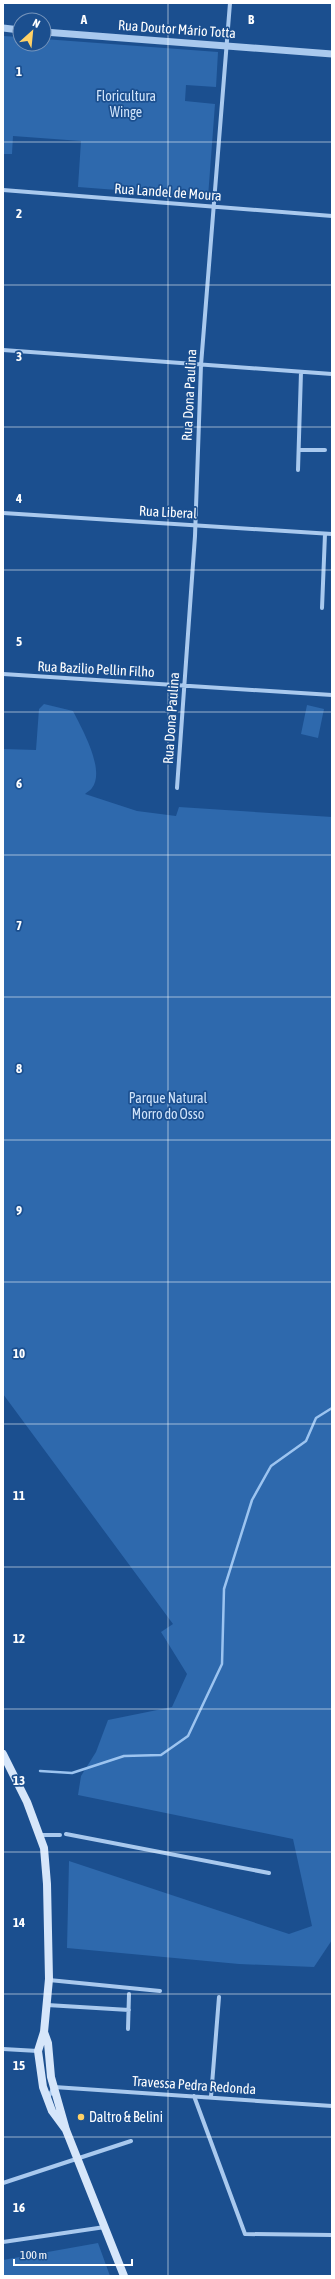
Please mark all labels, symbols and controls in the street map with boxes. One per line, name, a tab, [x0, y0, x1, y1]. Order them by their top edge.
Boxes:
north arrow	[12, 12, 52, 52]
text: A	[80, 12, 88, 27]
text: B	[248, 12, 255, 27]
text: N	[31, 16, 42, 30]
street label: Rua Doutor Mário Totta	[118, 17, 236, 41]
text: 1	[16, 64, 22, 79]
park label: Floricultura Winge	[96, 88, 156, 120]
street label: Rua Landel de Moura	[114, 180, 222, 204]
text: 2	[16, 206, 22, 221]
text: 3	[16, 349, 22, 364]
street label: Rua Dona Paulina	[179, 349, 199, 441]
text: 4	[15, 491, 22, 506]
street label: Rua Liberal	[139, 502, 198, 522]
text: 5	[16, 634, 22, 649]
street label: Rua Bazilio Pellin Filho	[37, 658, 155, 680]
street label: Rua Dona Paulina	[160, 672, 182, 764]
text: 6	[16, 776, 22, 791]
text: 7	[16, 918, 22, 933]
text: 8	[16, 1061, 22, 1076]
park label: Parque Natural Morro do Osso	[129, 1090, 208, 1122]
text: 9	[16, 1203, 22, 1218]
text: 10	[13, 1346, 25, 1361]
text: 11	[13, 1488, 25, 1503]
text: 12	[13, 1631, 25, 1646]
text: 13	[13, 1773, 25, 1788]
text: 14	[13, 1915, 25, 1930]
text: 15	[13, 2058, 25, 2073]
street label: Travessa Pedra Redonda	[131, 2073, 257, 2097]
place label: Daltro & Belini	[89, 2109, 163, 2125]
marker: Daltro & Belini	[76, 2112, 86, 2122]
text: 16	[13, 2200, 25, 2215]
scale bar	[14, 2241, 132, 2267]
text: 100 m	[20, 2248, 47, 2262]

